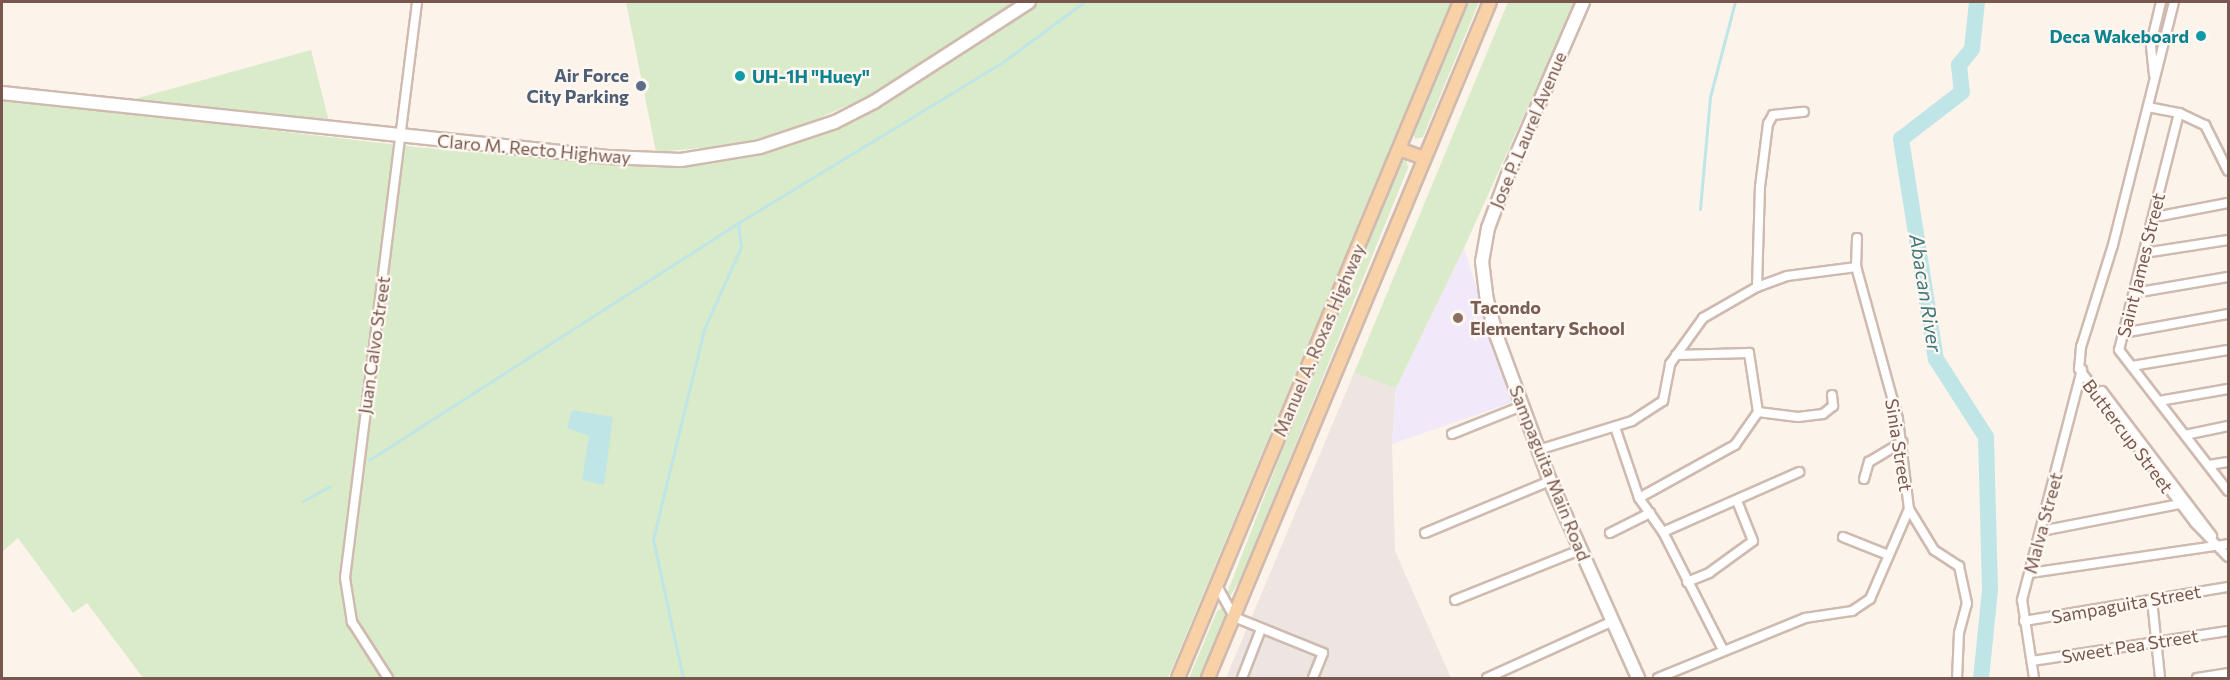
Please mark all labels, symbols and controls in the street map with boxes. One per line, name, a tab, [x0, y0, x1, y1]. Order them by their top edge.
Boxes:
place label: Deca Wakeboard	[2049, 25, 2189, 47]
marker: Deca Wakeboard	[2194, 29, 2208, 43]
street label: Jose P. Laurel Avenue	[1485, 48, 1571, 212]
place label: Air Force City Parking	[527, 65, 629, 107]
place label: UH-1H "Huey"	[752, 65, 870, 87]
marker: UH-1H "Huey"	[733, 69, 747, 83]
marker: Air Force City Parking	[634, 79, 648, 93]
street label: Claro M. Recto Highway	[436, 130, 632, 168]
street label: Saint James Street	[2113, 191, 2169, 339]
water label: Abacan River	[1905, 232, 1947, 354]
street label: Manuel A. Roxas Highway	[1268, 240, 1370, 440]
street label: Juan Calvo Street	[354, 275, 394, 415]
place label: Tacondo Elementary School	[1470, 297, 1625, 340]
marker: Tacondo Elementary School	[1451, 311, 1465, 325]
street label: Buttercup Street	[2078, 375, 2178, 497]
street label: Sampaguita Main Road	[1505, 382, 1595, 564]
street label: Sinia Street	[1881, 397, 1917, 493]
street label: Malva Street	[2019, 470, 2067, 576]
street label: Sampaguita Street	[2050, 580, 2202, 628]
street label: Sweet Pea Street	[2060, 625, 2200, 667]

